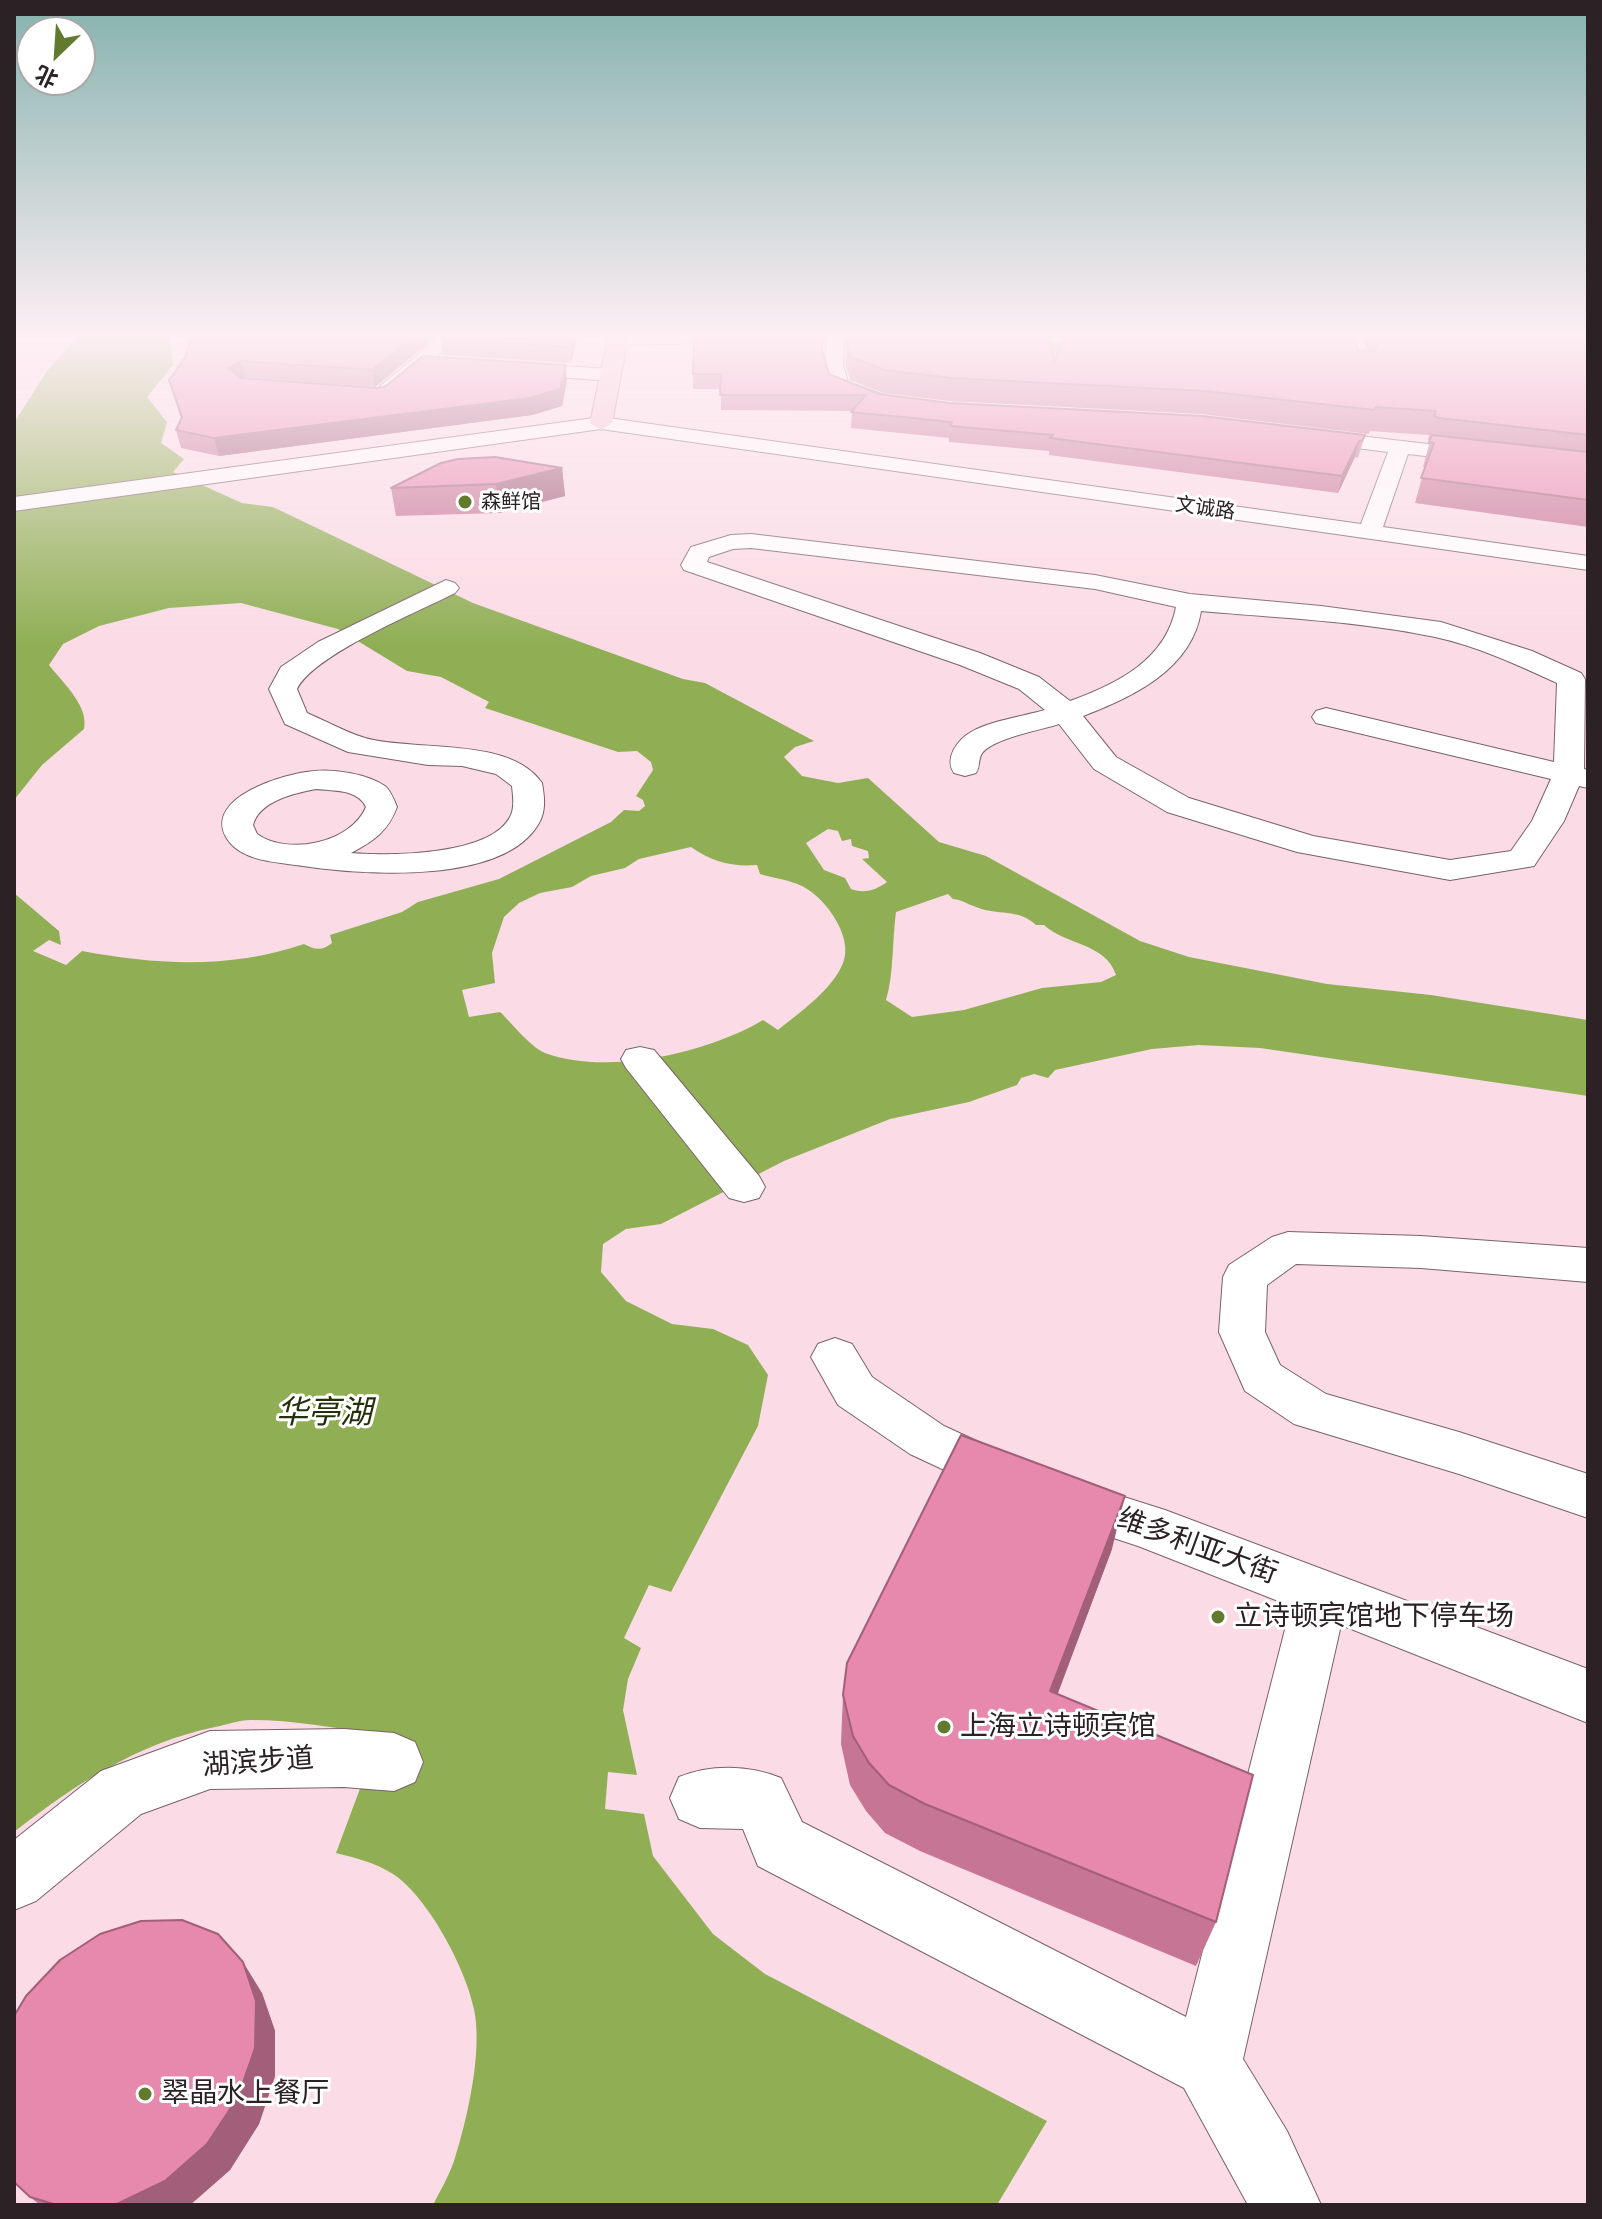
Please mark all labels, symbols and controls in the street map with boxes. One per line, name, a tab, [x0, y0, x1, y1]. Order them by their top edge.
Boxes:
north arrow	[16, 16, 96, 96]
text: 北	[31, 60, 62, 92]
place label: 森鲜馆	[481, 490, 541, 514]
marker: 森鲜馆	[456, 493, 474, 511]
street label: 文诚路	[1174, 493, 1236, 525]
water label: 华亭湖	[276, 1395, 372, 1433]
street label: 维多利亚大街	[1112, 1502, 1282, 1592]
place label: 立诗顿宾馆地下停车场	[1234, 1600, 1514, 1634]
marker: 立诗顿宾馆地下停车场	[1209, 1608, 1227, 1626]
place label: 上海立诗顿宾馆	[960, 1710, 1156, 1744]
marker: 上海立诗顿宾馆	[935, 1718, 953, 1736]
street label: 湖滨步道	[201, 1742, 315, 1784]
place label: 翠晶水上餐厅	[161, 2077, 329, 2111]
marker: 翠晶水上餐厅	[136, 2085, 154, 2103]

